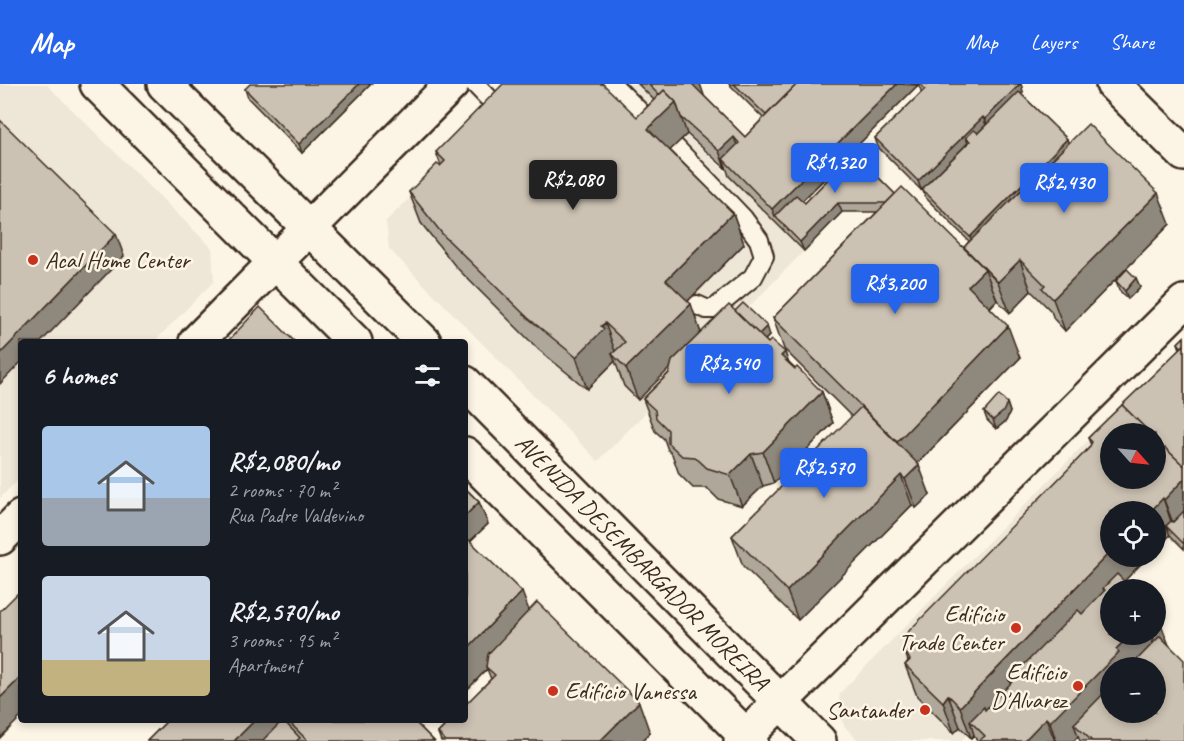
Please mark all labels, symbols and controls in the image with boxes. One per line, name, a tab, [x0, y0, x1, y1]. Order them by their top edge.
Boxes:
text: Map	[30, 25, 73, 60]
text: Map	[965, 29, 998, 55]
text: Layers	[1031, 29, 1077, 55]
text: Share	[1110, 29, 1154, 55]
pin: R$1,320	[780, 143, 890, 194]
text: R$1,320	[805, 150, 865, 175]
pin: R$2,080	[518, 160, 628, 211]
pin: R$2,430	[1009, 163, 1119, 214]
text: R$2,080	[543, 167, 603, 192]
text: R$2,430	[1034, 170, 1094, 195]
place label: Acal Home Center	[45, 245, 192, 275]
marker: Acal Home Center	[26, 253, 40, 267]
pin: R$3,200	[840, 264, 950, 315]
text: R$3,200	[865, 271, 925, 296]
pin: R$2,540	[674, 344, 784, 395]
text: R$2,540	[699, 351, 759, 376]
text: 6 homes	[42, 359, 116, 392]
icon: filters	[411, 359, 444, 392]
north arrow	[1100, 423, 1166, 489]
map controls	[1100, 423, 1166, 723]
street label: AVENIDA DESEMBARGADOR MOREIRA	[509, 428, 776, 697]
text: R$2,080/mo	[228, 445, 339, 478]
pin: R$2,570	[769, 448, 879, 499]
icon: home	[90, 450, 162, 522]
text: R$2,570	[794, 455, 854, 480]
text: 2 rooms · 70 m²	[228, 478, 336, 503]
button: locate	[1100, 501, 1166, 567]
text: Rua Padre Valdevino	[228, 503, 363, 528]
button: +	[1100, 579, 1166, 645]
text: R$2,570/mo	[228, 595, 339, 628]
place label: Edifício Trade Center	[898, 599, 1007, 657]
icon: home	[90, 600, 162, 672]
marker: Edifício Trade Center	[1009, 621, 1023, 635]
text: 3 rooms · 95 m²	[228, 628, 336, 653]
text: Apartment	[228, 653, 301, 678]
place label: Edifício D'Alvarez	[991, 657, 1069, 715]
button: −	[1100, 657, 1166, 723]
place label: Edifício Vanessa	[565, 676, 697, 706]
marker: Edifício D'Alvarez	[1071, 679, 1085, 693]
marker: Edifício Vanessa	[546, 684, 560, 698]
place label: Santander	[826, 695, 915, 725]
marker: Santander	[918, 703, 932, 717]

